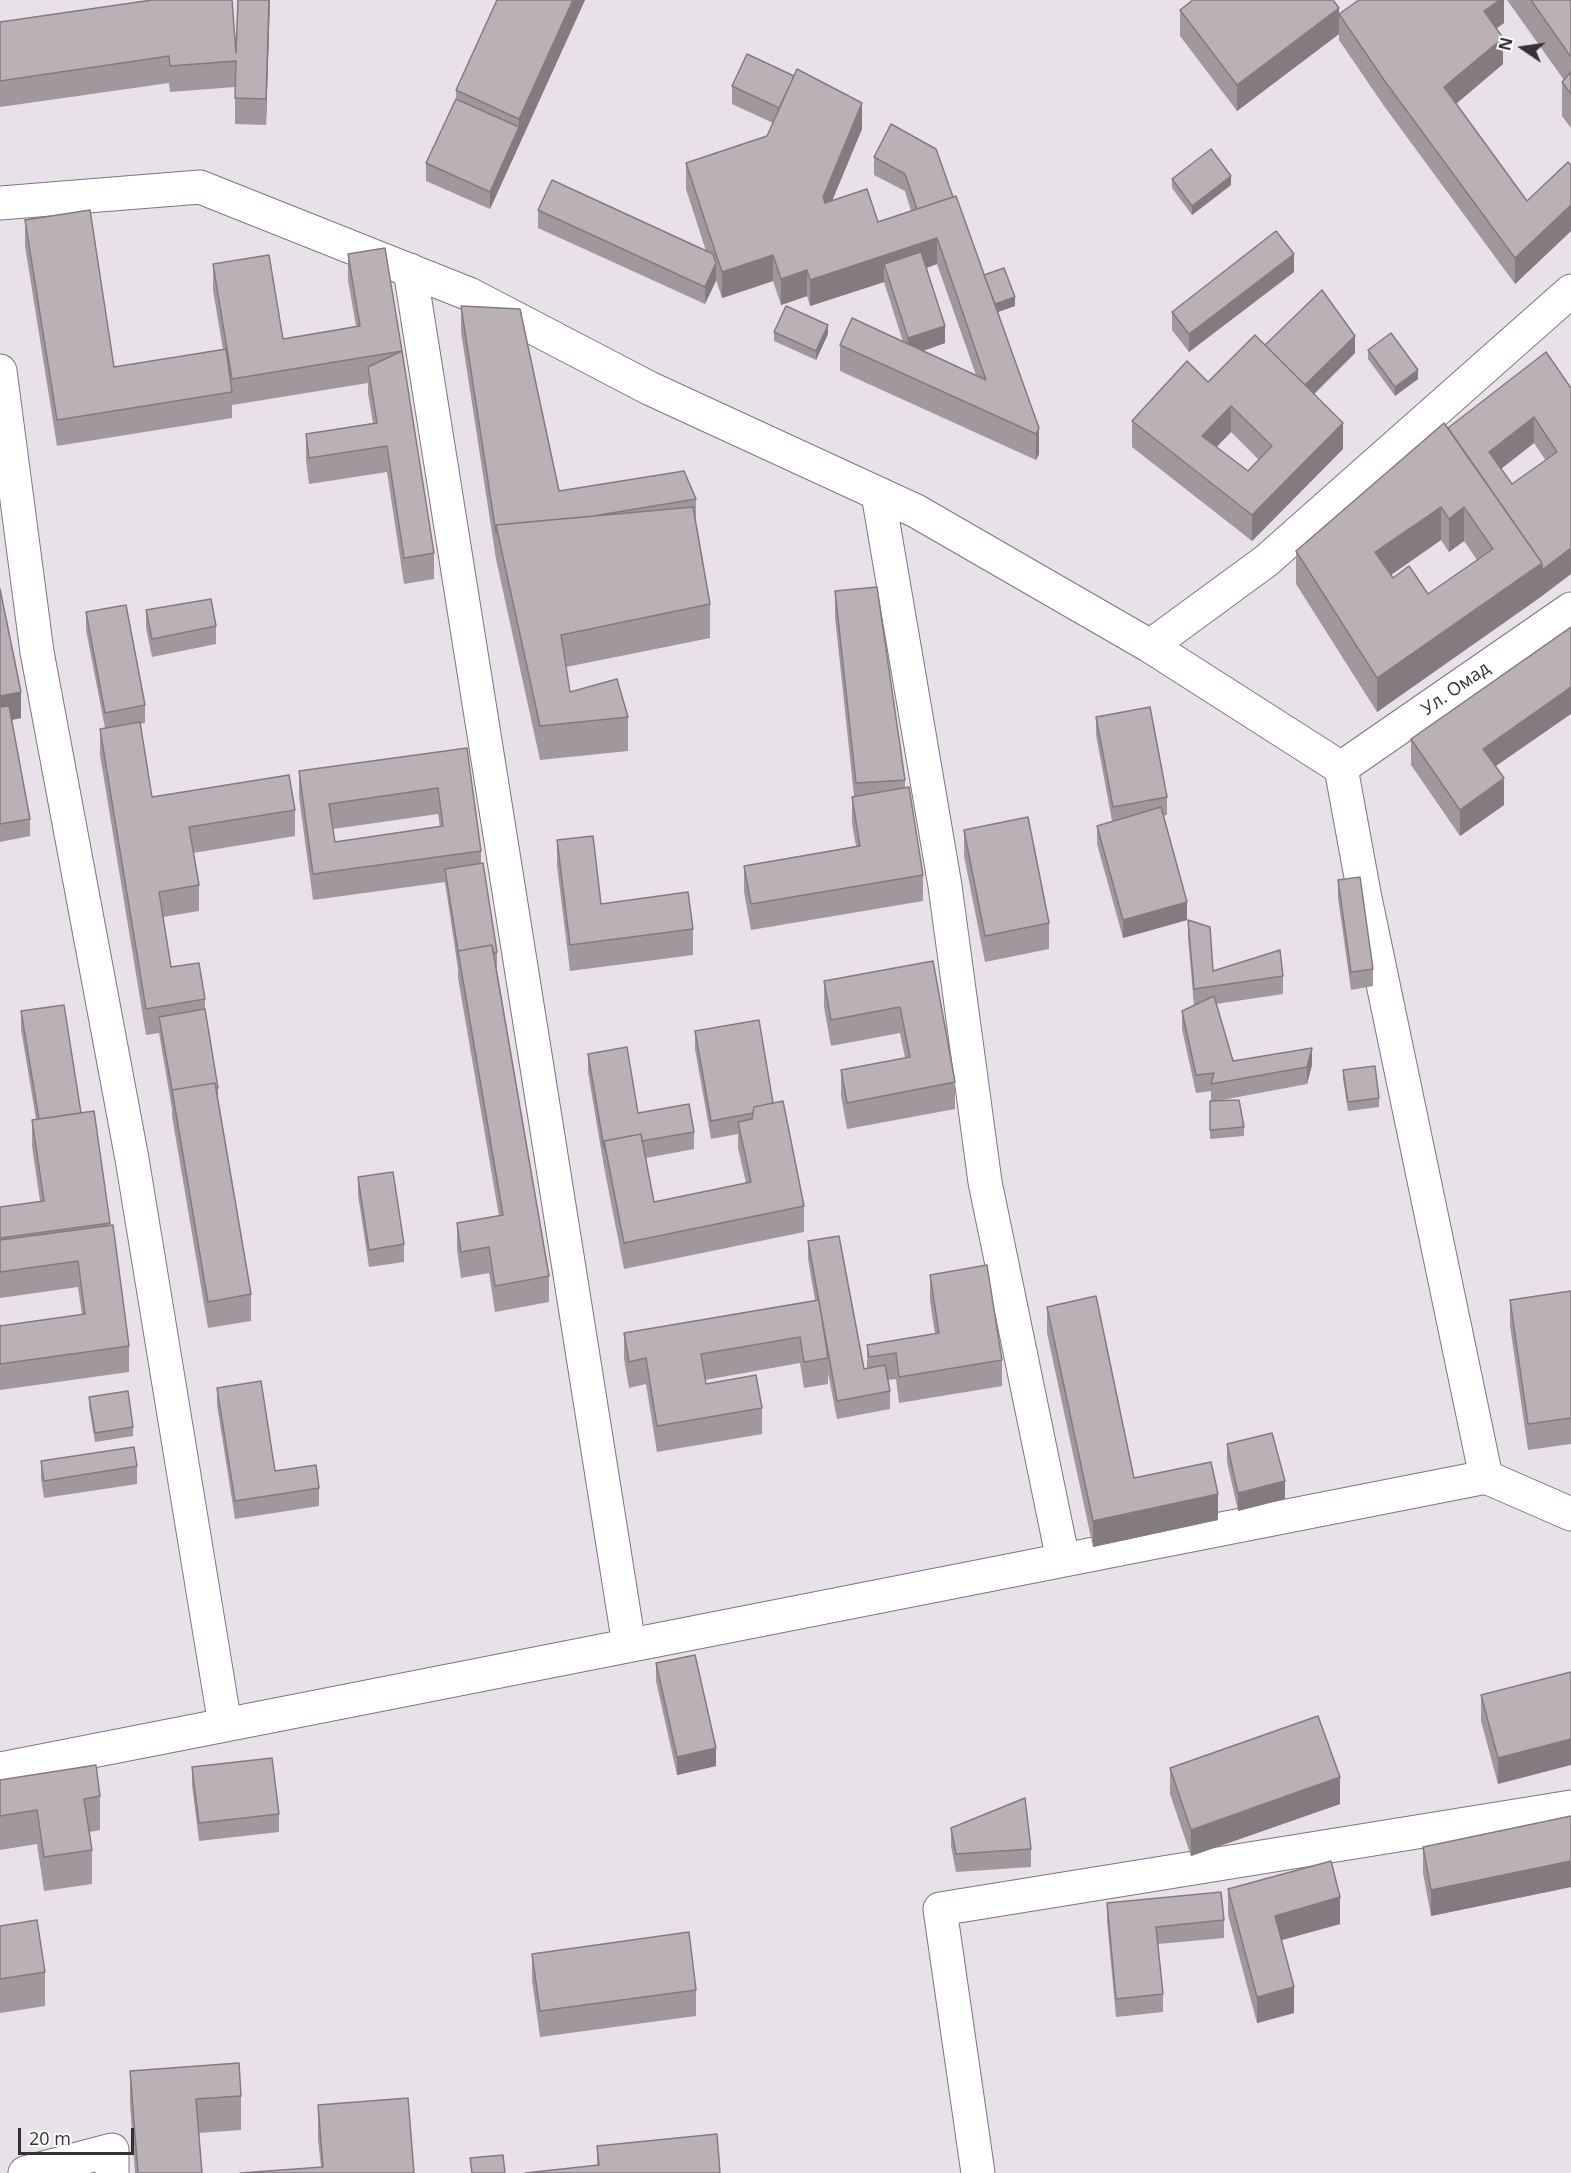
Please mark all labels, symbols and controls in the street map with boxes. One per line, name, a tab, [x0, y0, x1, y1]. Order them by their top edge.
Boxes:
north arrow	[1493, 18, 1553, 78]
text: N	[1493, 35, 1518, 53]
street label: Ул. Омад	[1418, 658, 1494, 720]
scale bar	[21, 2116, 136, 2154]
text: 20 m	[29, 2126, 71, 2150]

